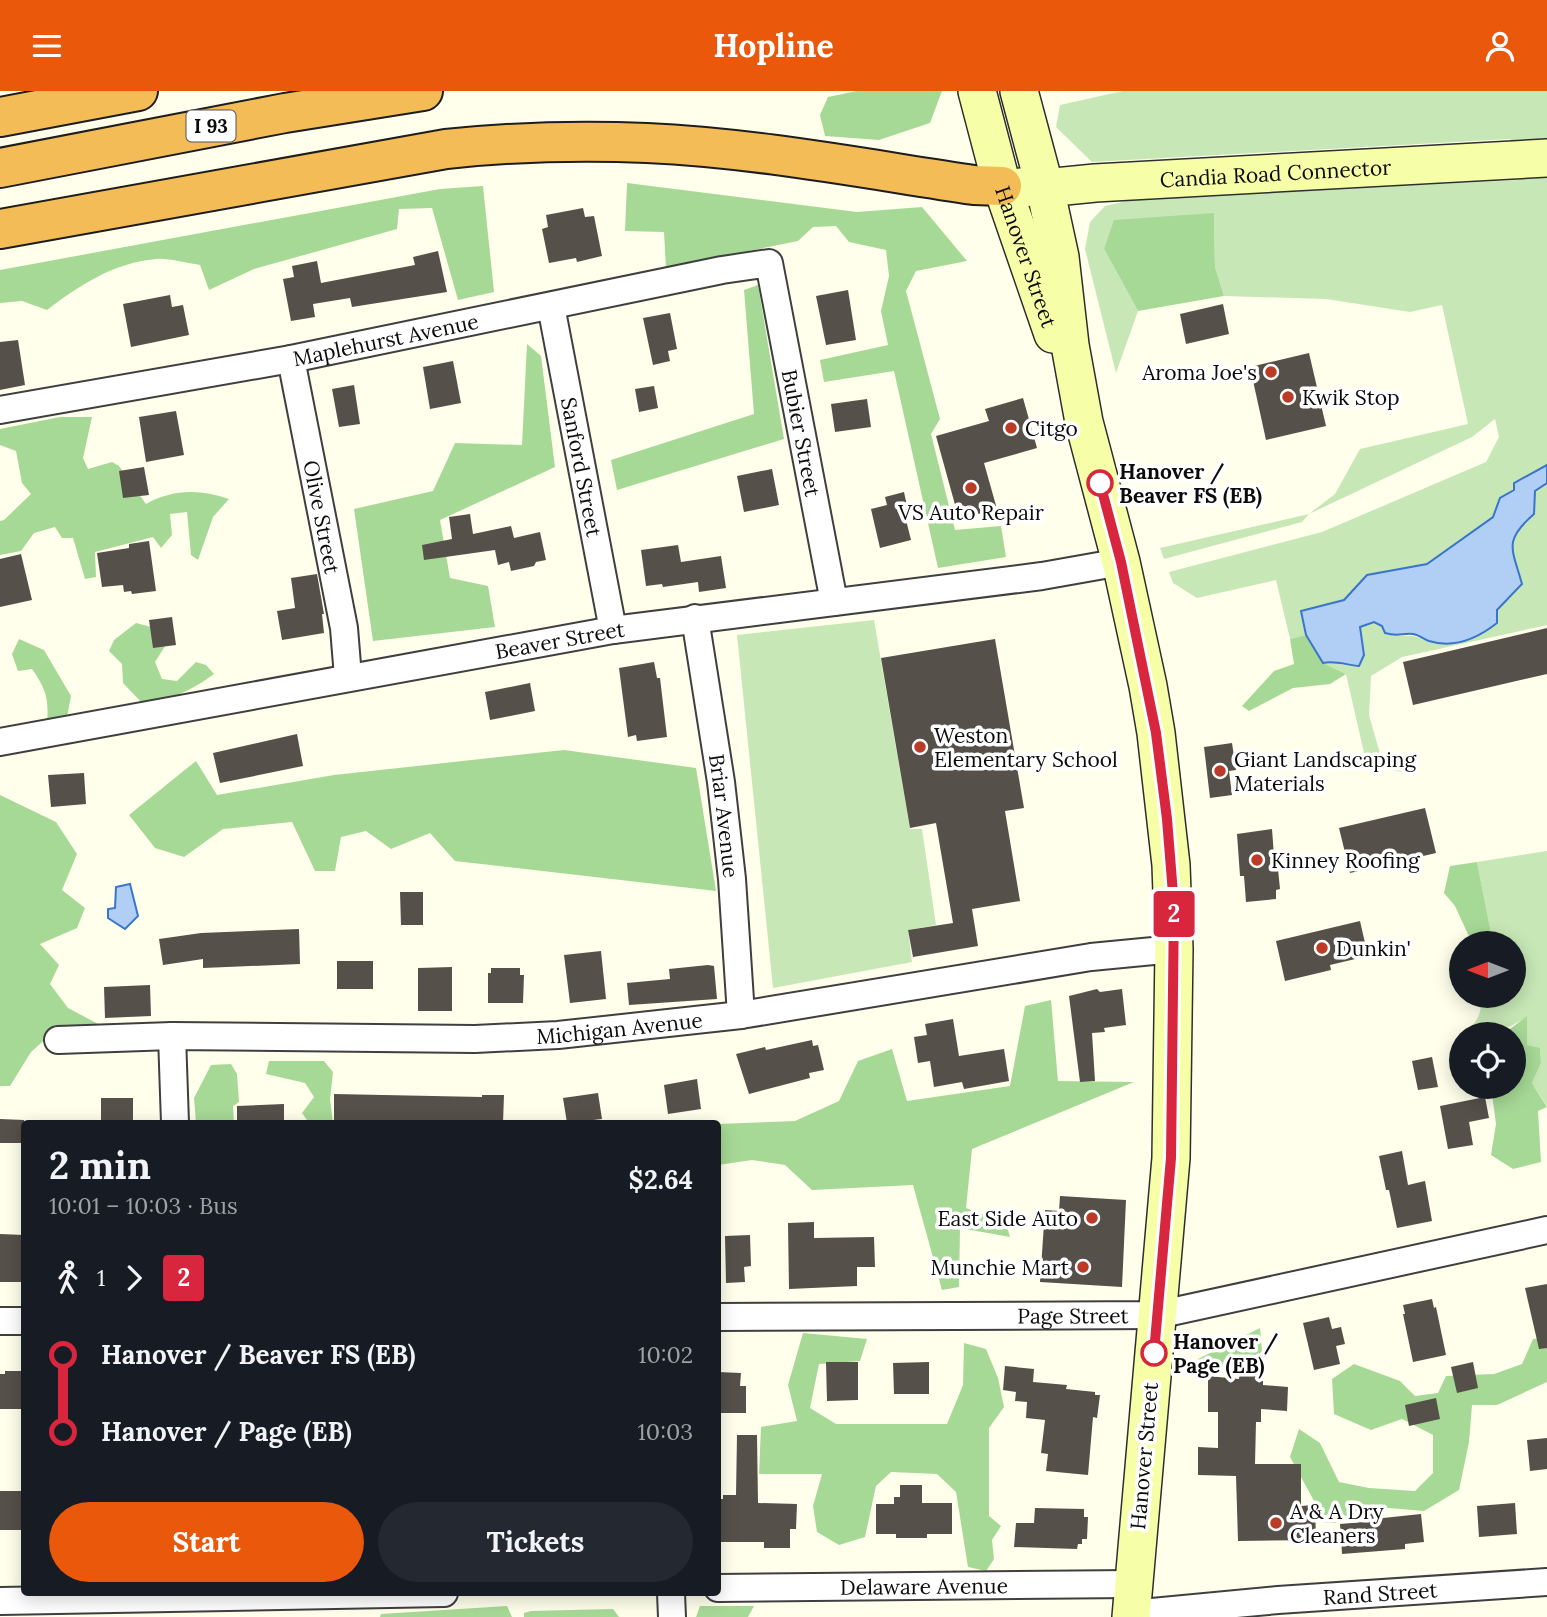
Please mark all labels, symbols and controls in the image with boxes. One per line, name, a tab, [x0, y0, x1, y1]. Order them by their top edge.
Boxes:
text: Hopline	[713, 25, 834, 66]
icon: menu	[28, 27, 66, 65]
icon: person	[1481, 27, 1519, 65]
road number: I 93	[186, 111, 235, 141]
street label: Candia Road Connector	[1159, 153, 1392, 193]
street label: Hanover Street	[989, 182, 1064, 332]
street label: Maplehurst Avenue	[290, 307, 481, 372]
place label: Aroma Joe's	[1141, 359, 1257, 386]
marker: Aroma Joe's	[1263, 364, 1279, 380]
street label: Bubier Street	[776, 367, 827, 500]
place label: Kwik Stop	[1302, 384, 1400, 411]
marker: Kwik Stop	[1280, 389, 1296, 405]
street label: Sanford Street	[555, 395, 609, 540]
place label: Citgo	[1025, 415, 1078, 442]
marker: Citgo	[1003, 420, 1019, 436]
street label: Olive Street	[298, 458, 347, 577]
place label: Hanover / Beaver FS (EB)	[1119, 458, 1262, 509]
marker: Hanover / Beaver FS (EB)	[1087, 470, 1113, 496]
marker: VS Auto Repair	[963, 480, 979, 496]
place label: VS Auto Repair	[897, 499, 1044, 526]
street label: Beaver Street	[493, 615, 627, 665]
place label: Weston Elementary School	[934, 722, 1118, 773]
marker: Weston Elementary School	[912, 739, 928, 755]
place label: Giant Landscaping Materials	[1234, 746, 1417, 797]
street label: Briar Avenue	[703, 752, 745, 879]
marker: Giant Landscaping Materials	[1212, 763, 1228, 779]
place label: Kinney Roofing	[1271, 847, 1420, 874]
marker: Kinney Roofing	[1249, 852, 1265, 868]
line badge: 2	[1151, 891, 1197, 937]
text: 2	[1168, 898, 1180, 929]
north arrow	[1449, 931, 1526, 1008]
map controls	[1449, 931, 1526, 1099]
place label: Dunkin'	[1336, 935, 1411, 962]
marker: Dunkin'	[1314, 940, 1330, 956]
street label: Michigan Avenue	[536, 1006, 704, 1050]
button: locate	[1449, 1022, 1526, 1099]
text: 2 min	[49, 1141, 151, 1189]
text: $2.64	[629, 1163, 693, 1196]
text: 10:01 – 10:03 · Bus	[49, 1191, 238, 1220]
place label: East Side Auto	[937, 1205, 1078, 1232]
marker: East Side Auto	[1084, 1210, 1100, 1226]
place label: Munchie Mart	[930, 1254, 1070, 1281]
icon: walk	[49, 1259, 87, 1297]
icon: forward	[115, 1259, 153, 1297]
marker: Munchie Mart	[1075, 1259, 1091, 1275]
text: 2	[177, 1262, 190, 1293]
text: 1	[97, 1263, 105, 1292]
street label: Page Street	[1017, 1302, 1130, 1329]
place label: Hanover / Page (EB)	[1173, 1328, 1279, 1379]
text: Hanover / Beaver FS (EB)	[101, 1338, 415, 1371]
text: 10:02	[638, 1340, 693, 1369]
marker: Hanover / Page (EB)	[1141, 1340, 1167, 1366]
street label: Hanover Street	[1124, 1380, 1164, 1531]
text: Hanover / Page (EB)	[101, 1415, 352, 1448]
text: 10:03	[638, 1417, 693, 1446]
place label: A & A Dry Cleaners	[1289, 1498, 1384, 1549]
button: Start	[49, 1502, 364, 1582]
button: Tickets	[378, 1502, 693, 1582]
marker: A & A Dry Cleaners	[1268, 1515, 1284, 1531]
street label: Delaware Avenue	[840, 1572, 1008, 1600]
street label: Rand Street	[1322, 1576, 1439, 1610]

